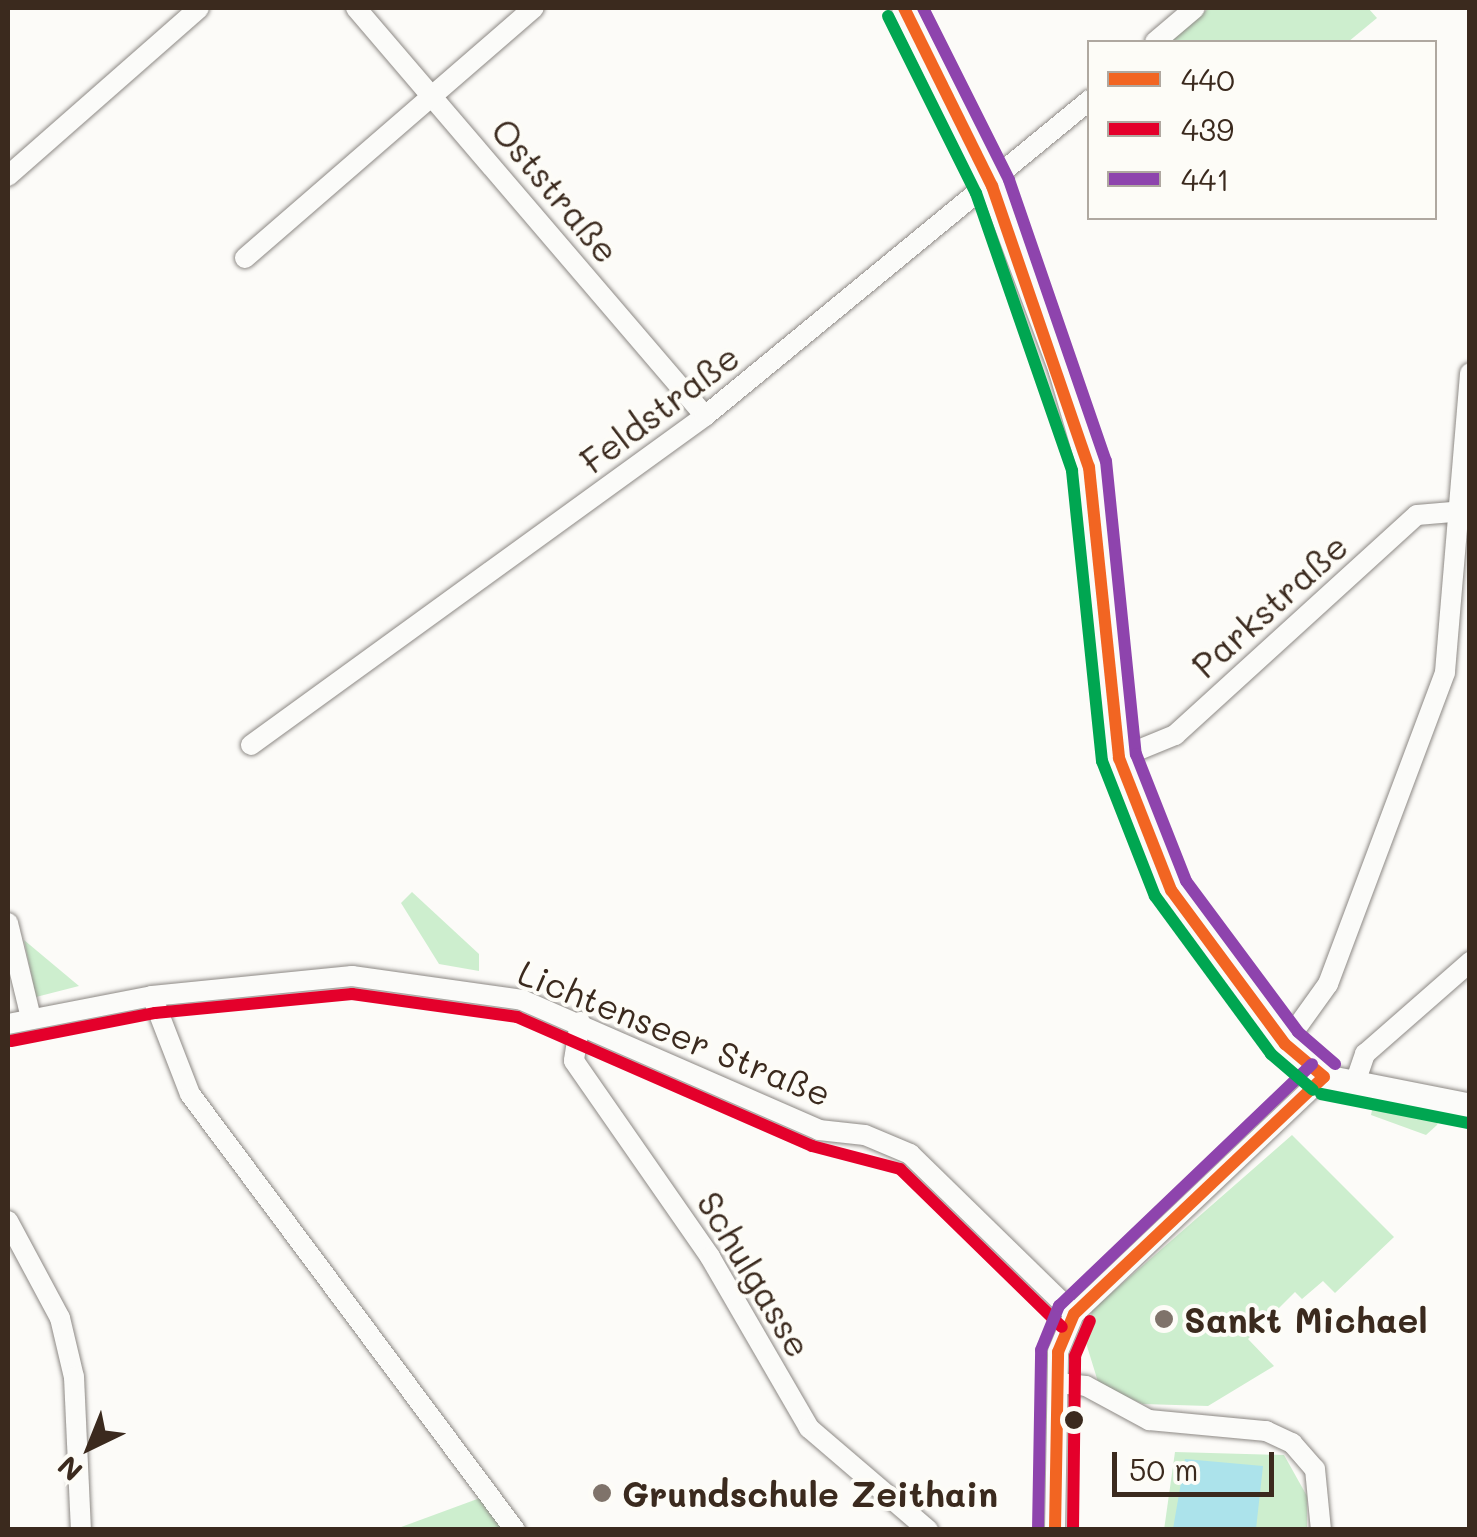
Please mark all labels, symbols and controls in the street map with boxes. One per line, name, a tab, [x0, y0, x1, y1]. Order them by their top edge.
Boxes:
legend	[1087, 40, 1437, 220]
text: 440	[1181, 59, 1235, 99]
street label: Oststraße	[483, 109, 629, 271]
text: 439	[1181, 109, 1234, 149]
text: 441	[1181, 159, 1230, 199]
street label: Feldstraße	[571, 335, 747, 481]
street label: Parkstraße	[1182, 524, 1356, 686]
street label: Lichtenseer Straße	[513, 950, 837, 1114]
street label: Schulgasse	[689, 1184, 821, 1364]
place label: Sankt Michael	[1184, 1298, 1428, 1340]
marker: Sankt Michael	[1153, 1308, 1175, 1330]
north arrow	[40, 1397, 140, 1497]
unlabelled marker	[1064, 1410, 1084, 1430]
scale bar	[1117, 1432, 1280, 1494]
text: N	[49, 1449, 90, 1489]
text: 50 m	[1129, 1449, 1199, 1489]
place label: Grundschule Zeithain	[622, 1472, 998, 1514]
marker: Grundschule Zeithain	[591, 1482, 613, 1504]

